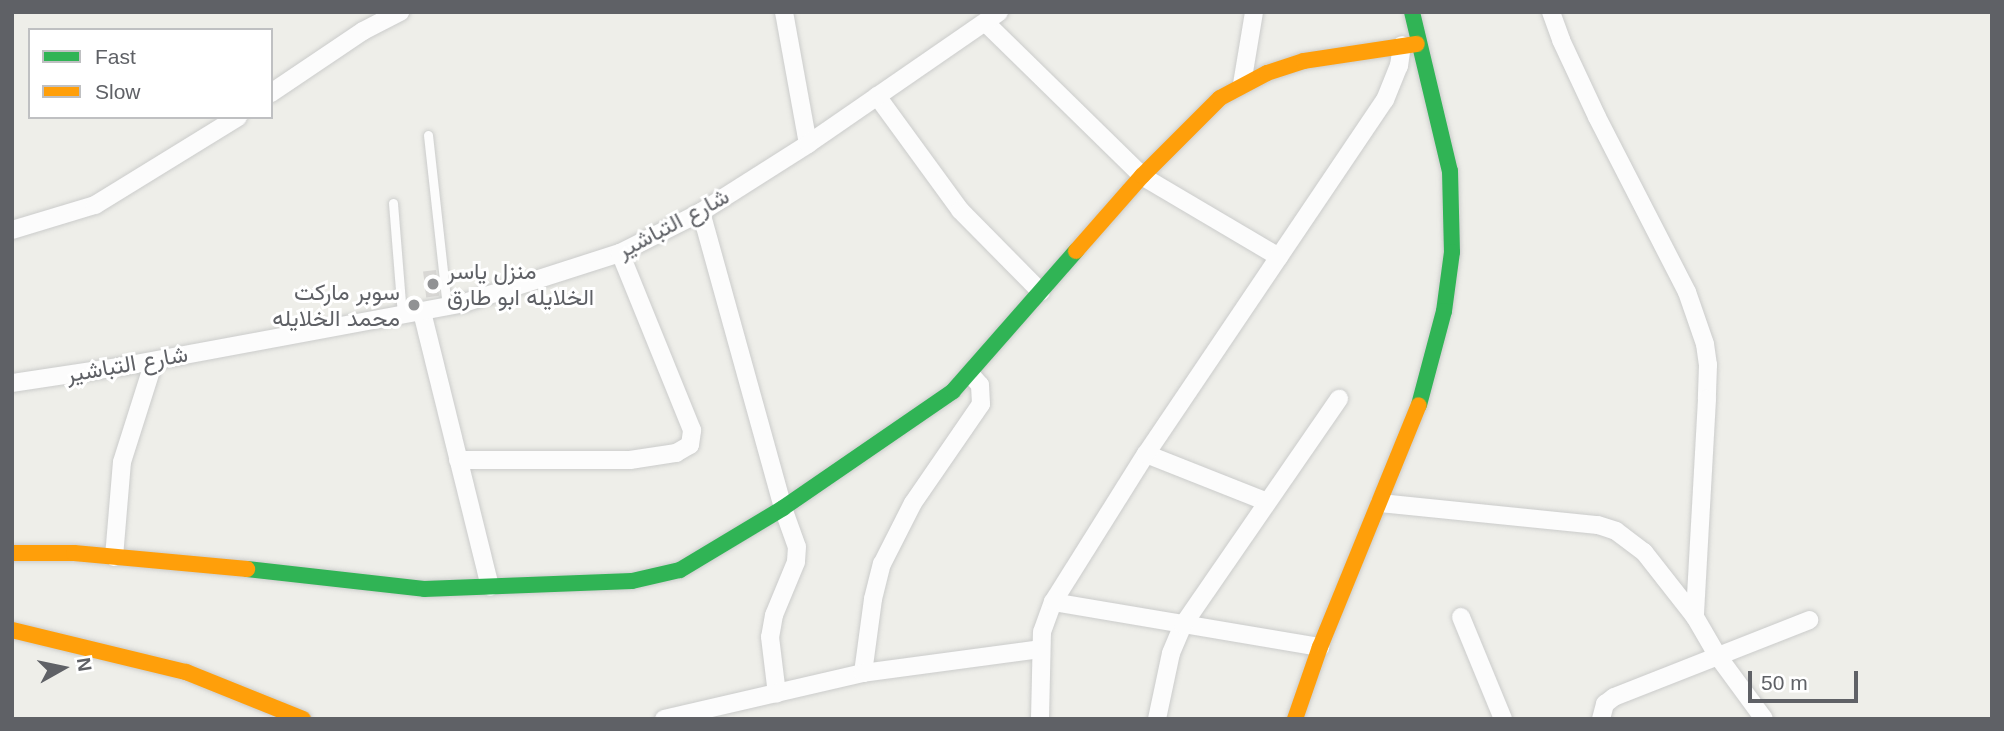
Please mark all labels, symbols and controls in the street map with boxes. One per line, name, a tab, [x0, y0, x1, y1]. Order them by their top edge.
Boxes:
legend	[28, 28, 273, 119]
text: Fast	[95, 45, 136, 68]
text: Slow	[95, 80, 141, 103]
street label: شارع التباشير	[612, 182, 734, 264]
place label: منزل ياسر الخلايله ابو طارق	[447, 257, 594, 311]
marker: منزل ياسر الخلايله ابو طارق	[425, 276, 441, 292]
place label: سوبر ماركت محمد الخلايله	[272, 278, 400, 332]
marker: سوبر ماركت محمد الخلايله	[406, 297, 422, 313]
street label: شارع التباشير	[64, 340, 190, 388]
north arrow	[28, 633, 98, 703]
text: N	[73, 656, 96, 673]
scale bar	[1752, 658, 1862, 702]
text: 50 m	[1761, 671, 1808, 694]

